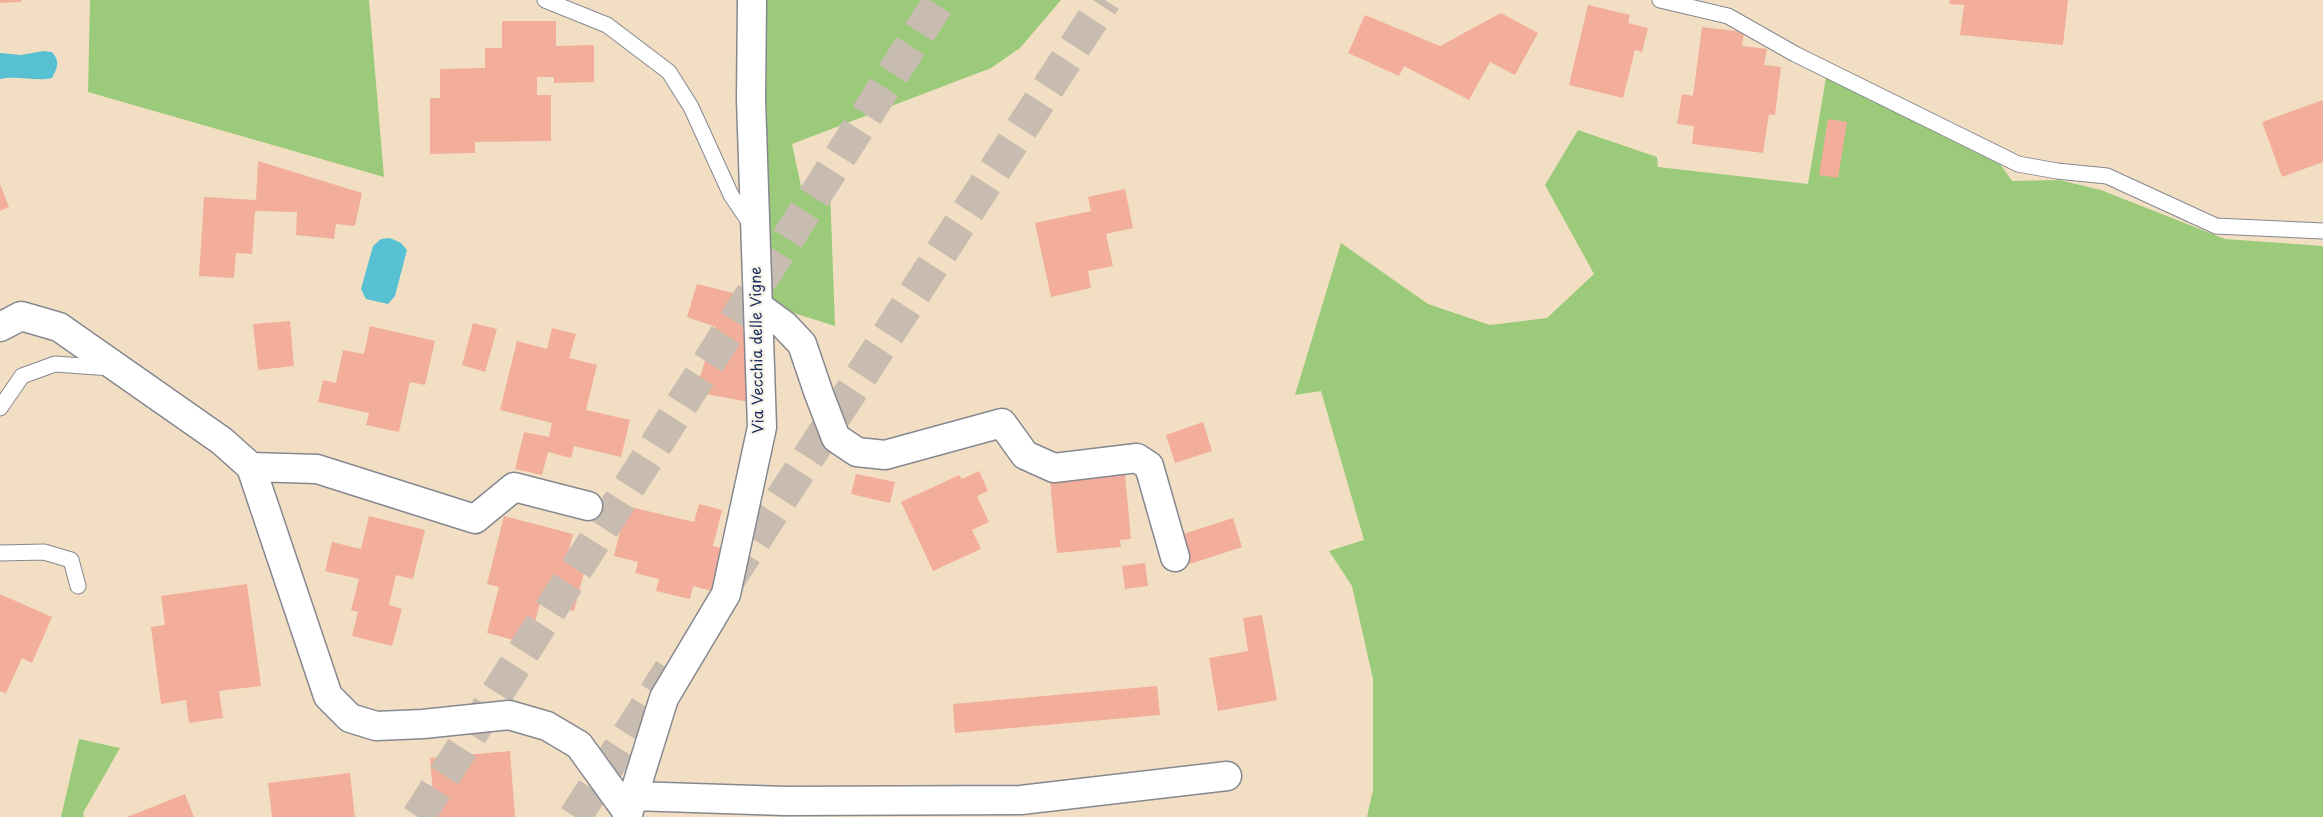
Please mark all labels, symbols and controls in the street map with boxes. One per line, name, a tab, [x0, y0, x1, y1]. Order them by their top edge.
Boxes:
street label: Via Vecchia delle Vigne	[748, 266, 768, 434]

